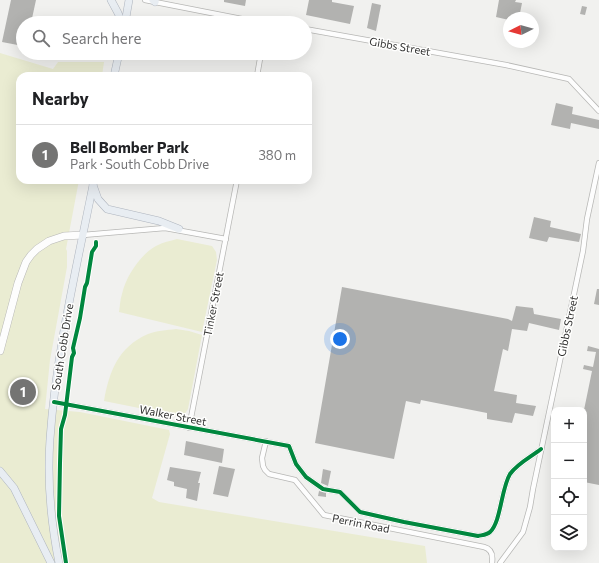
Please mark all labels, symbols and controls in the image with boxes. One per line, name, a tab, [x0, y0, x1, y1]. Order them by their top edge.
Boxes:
north arrow	[503, 12, 539, 48]
search box	[16, 16, 312, 60]
icon: search	[30, 27, 52, 49]
text: Search here	[62, 29, 141, 47]
street label: Gibbs Street	[368, 34, 432, 58]
text: Nearby	[32, 88, 89, 109]
text: Bell Bomber Park	[70, 138, 189, 156]
text: 1	[42, 147, 48, 163]
text: 380 m	[258, 147, 296, 163]
text: Park · South Cobb Drive	[70, 156, 209, 172]
street label: Tinker Street	[200, 270, 226, 337]
street label: Gibbs Street	[554, 294, 580, 358]
street label: South Cobb Drive	[49, 302, 75, 391]
your location	[330, 329, 350, 349]
pin: 1	[10, 377, 36, 407]
street label: Walker Street	[138, 402, 208, 428]
map controls	[551, 407, 587, 551]
button: +	[551, 407, 587, 443]
button: −	[551, 443, 587, 479]
button: locate	[551, 479, 587, 515]
street label: Perrin Road	[331, 511, 391, 535]
button: layers	[551, 515, 587, 551]

